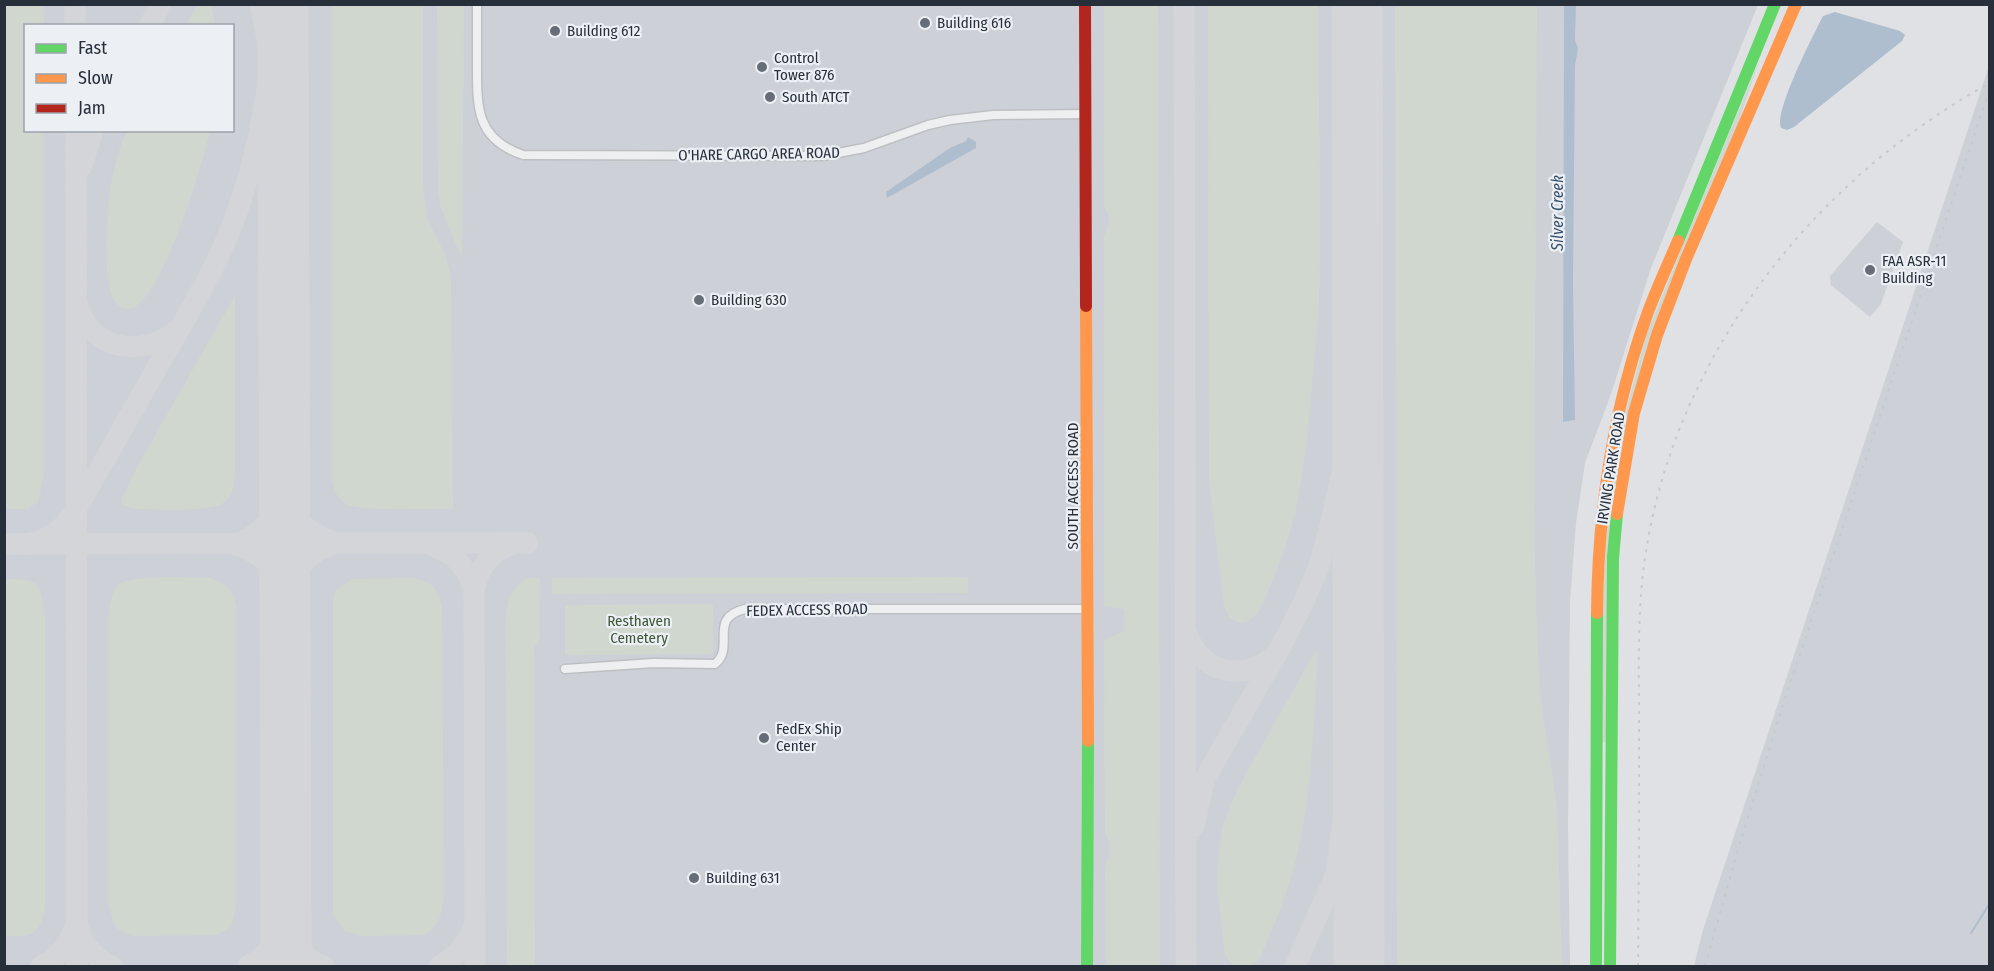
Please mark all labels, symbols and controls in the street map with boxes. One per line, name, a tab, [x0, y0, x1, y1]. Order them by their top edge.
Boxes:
place label: Building 616	[937, 14, 1011, 32]
marker: Building 616	[918, 16, 932, 30]
place label: Building 612	[567, 22, 641, 40]
legend	[24, 24, 234, 132]
marker: Building 612	[548, 24, 562, 38]
text: Fast	[78, 37, 107, 59]
place label: Control Tower 876	[774, 49, 834, 84]
marker: Control Tower 876	[755, 60, 769, 74]
text: Slow	[78, 67, 113, 89]
place label: South ATCT	[782, 88, 850, 106]
marker: South ATCT	[763, 90, 777, 104]
text: Jam	[78, 97, 106, 119]
street label: O'HARE CARGO AREA ROAD	[678, 144, 840, 164]
water label: Silver Creek	[1548, 175, 1567, 252]
place label: FAA ASR-11 Building	[1882, 252, 1946, 287]
marker: FAA ASR-11 Building	[1863, 263, 1877, 277]
place label: Building 630	[711, 291, 787, 309]
marker: Building 630	[692, 293, 706, 307]
street label: IRVING PARK ROAD	[1593, 411, 1629, 525]
street label: SOUTH ACCESS ROAD	[1064, 423, 1082, 549]
street label: FEDEX ACCESS ROAD	[746, 600, 868, 620]
park label: Resthaven Cemetery	[607, 612, 671, 647]
place label: FedEx Ship Center	[776, 720, 842, 755]
marker: FedEx Ship Center	[757, 731, 771, 745]
place label: Building 631	[706, 869, 780, 887]
marker: Building 631	[687, 871, 701, 885]

